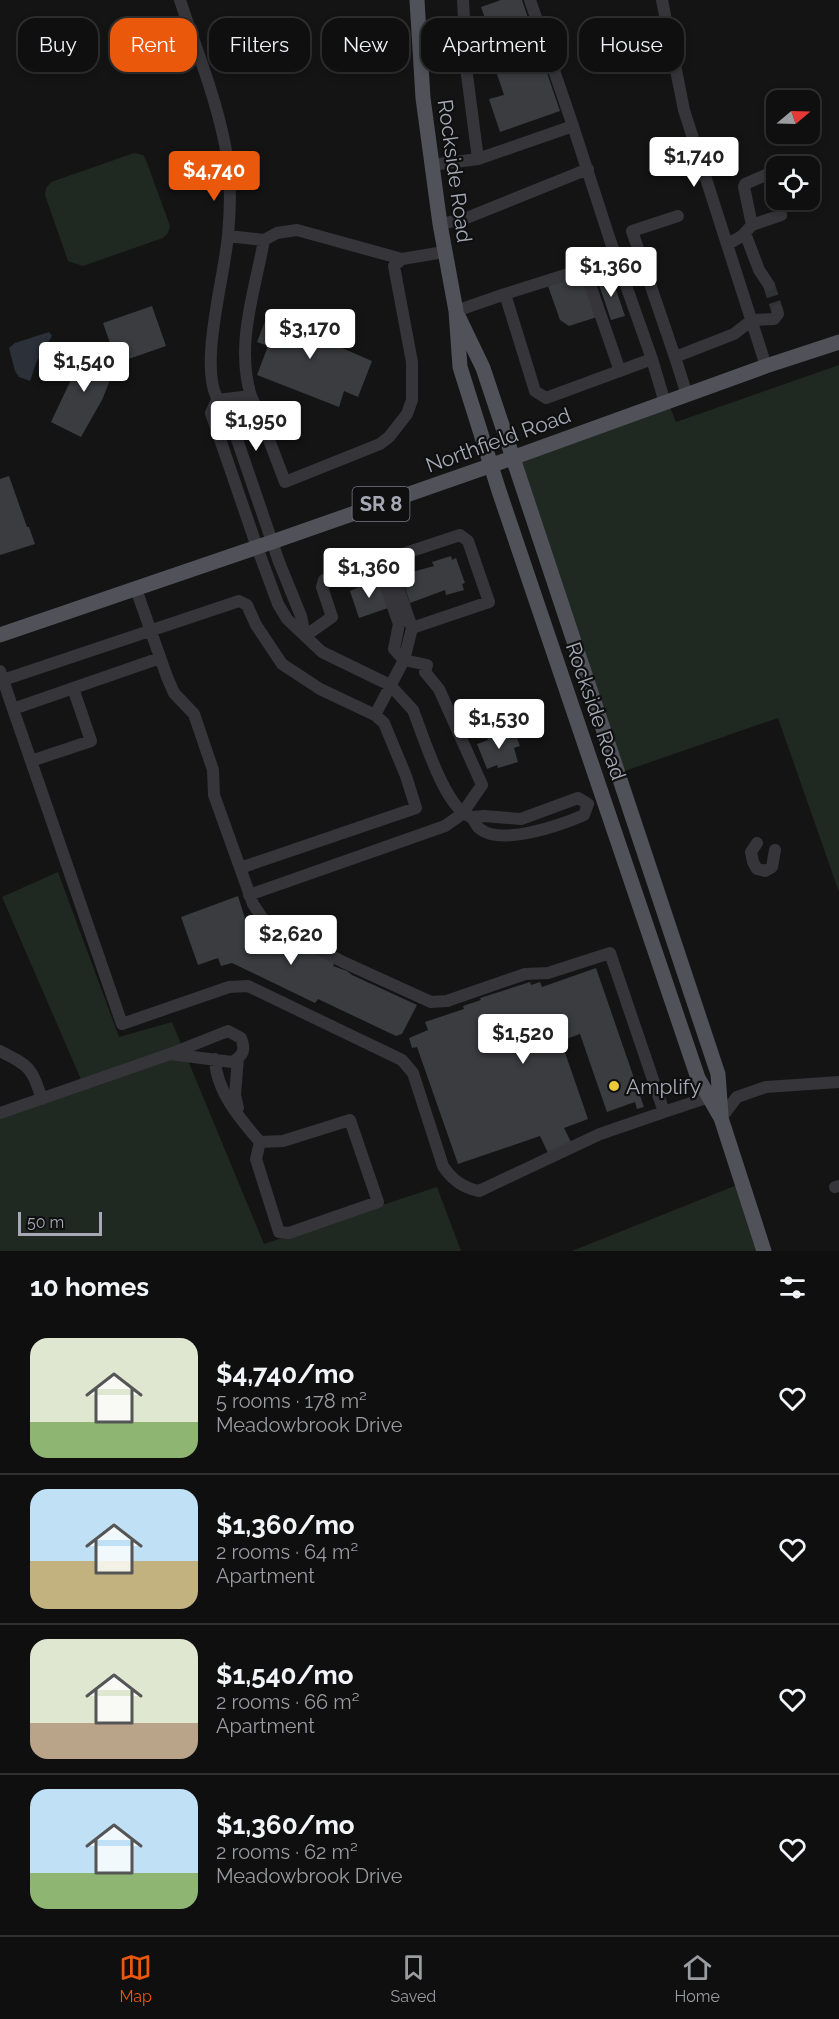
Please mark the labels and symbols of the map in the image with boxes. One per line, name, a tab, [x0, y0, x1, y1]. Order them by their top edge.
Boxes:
north arrow	[766, 90, 820, 144]
street label: Rockside Road	[433, 98, 477, 244]
pin: $1,740	[645, 137, 743, 188]
pin: $4,740	[165, 151, 263, 202]
pin: $1,360	[562, 247, 660, 298]
pin: $3,170	[261, 309, 359, 360]
pin: $1,540	[35, 342, 133, 393]
pin: $1,950	[207, 401, 305, 452]
street label: Northfield Road	[422, 402, 574, 478]
road number: SR 8	[352, 487, 410, 521]
pin: $1,360	[320, 548, 418, 599]
street label: Rockside Road	[561, 639, 631, 783]
pin: $1,530	[450, 699, 548, 750]
pin: $2,620	[242, 915, 340, 966]
pin: $1,520	[474, 1014, 572, 1065]
place label: Amplify	[626, 1074, 701, 1099]
marker: Amplify	[607, 1079, 621, 1093]
scale bar	[18, 1209, 102, 1236]

